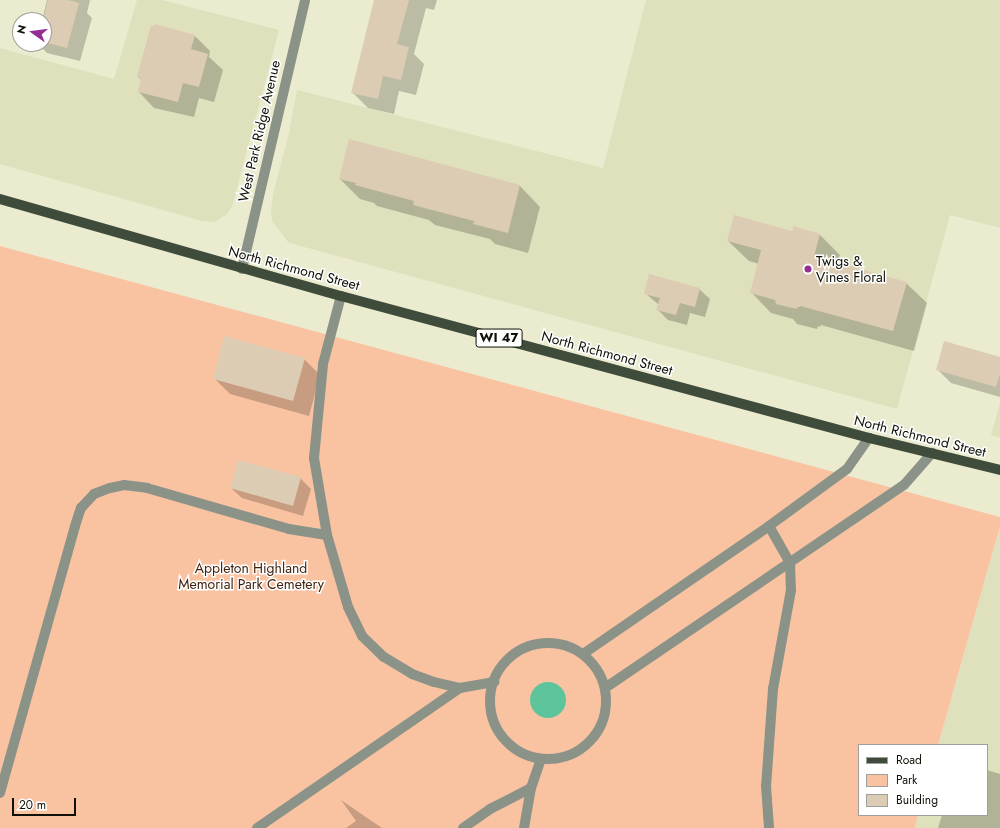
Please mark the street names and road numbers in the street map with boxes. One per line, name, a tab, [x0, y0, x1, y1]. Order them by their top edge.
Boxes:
street label: West Park Ridge Avenue	[235, 59, 283, 203]
street label: North Richmond Street	[227, 242, 361, 294]
road number: WI 47	[475, 327, 523, 349]
street label: North Richmond Street	[540, 327, 674, 379]
street label: North Richmond Street	[852, 411, 988, 461]

